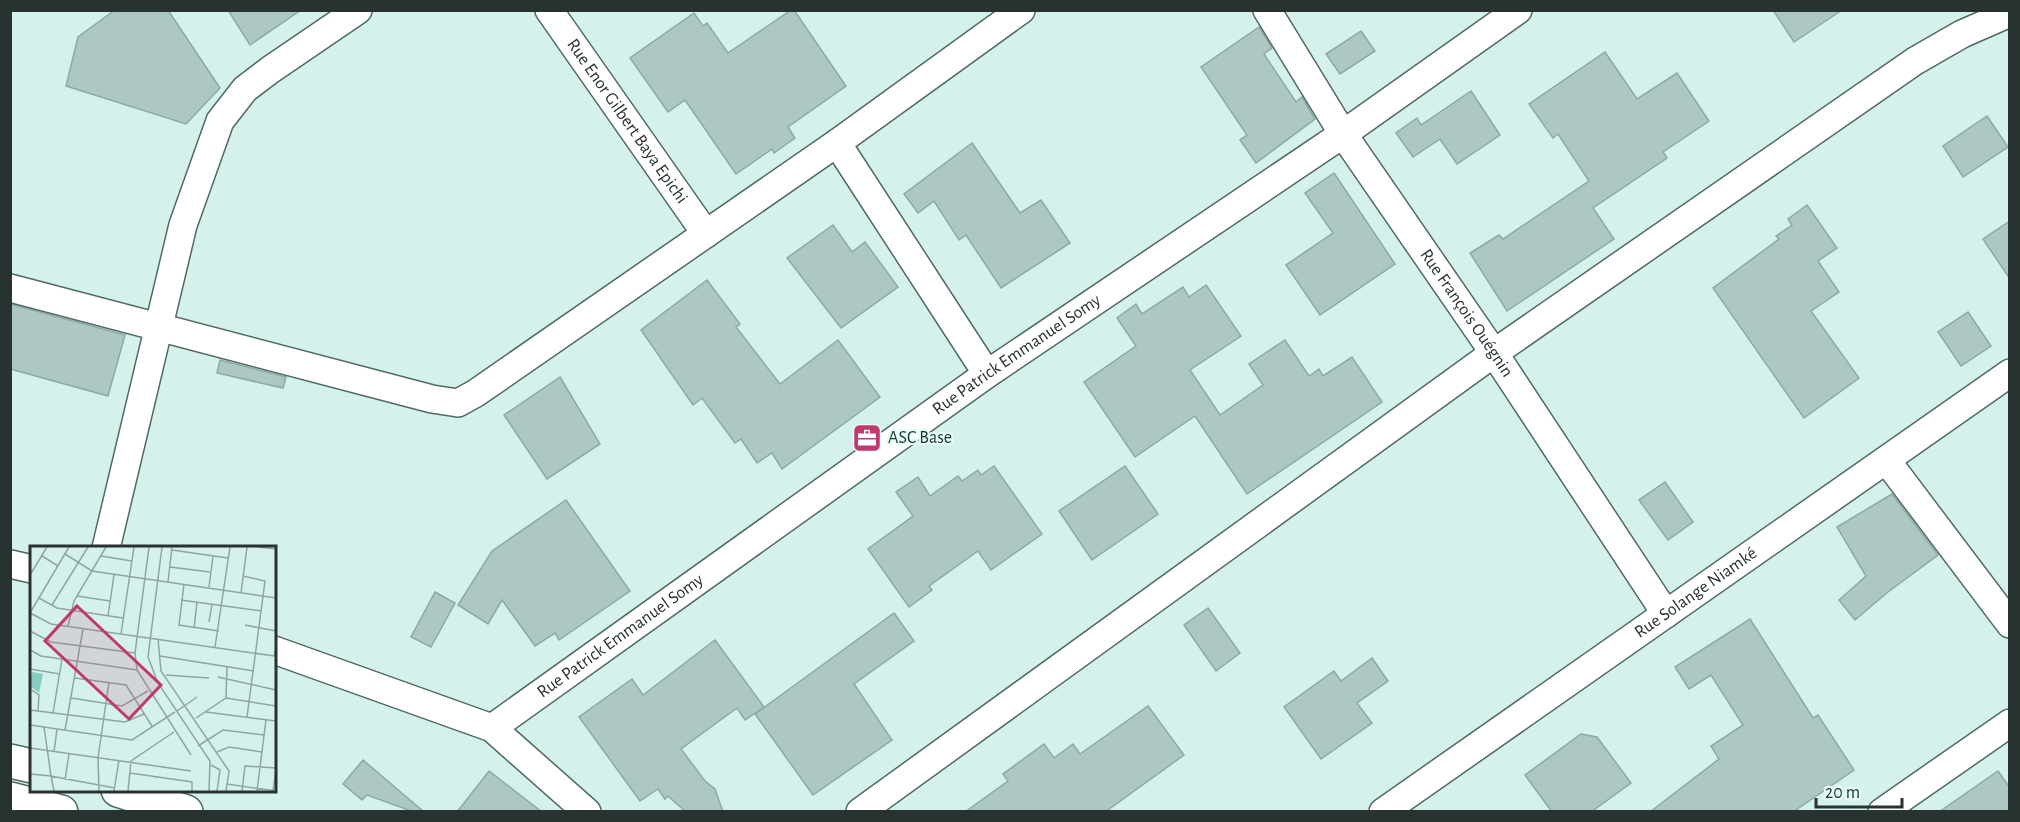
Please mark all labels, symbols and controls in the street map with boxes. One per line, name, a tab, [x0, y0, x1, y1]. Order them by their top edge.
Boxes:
street label: Rue Enor Gilbert Baya Epichi	[563, 36, 691, 207]
street label: Rue François Ouégnin	[1416, 246, 1516, 380]
street label: Rue Patrick Emmanuel Somy	[929, 291, 1104, 419]
office icon: ASC Base	[851, 422, 883, 454]
place label: ASC Base	[888, 429, 952, 447]
street label: Rue Solange Niamké	[1632, 544, 1760, 642]
inset map	[30, 546, 276, 792]
street label: Rue Patrick Emmanuel Somy	[534, 571, 707, 701]
scale bar	[1816, 771, 1902, 809]
text: 20 m	[1825, 784, 1860, 802]

